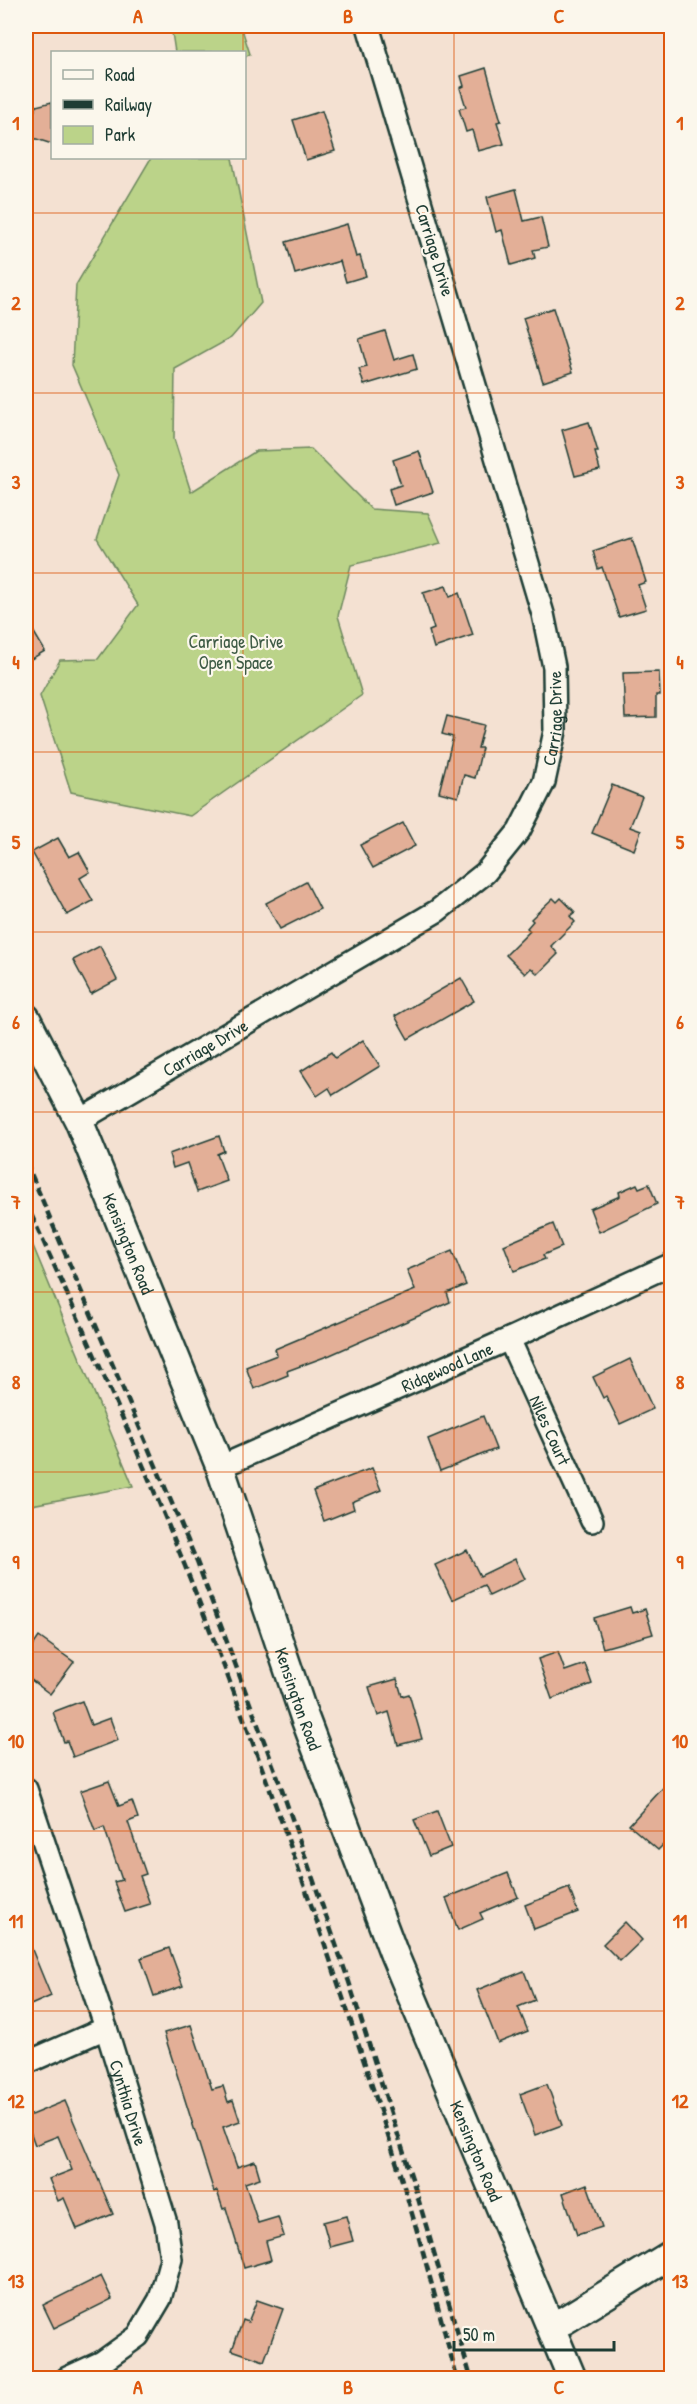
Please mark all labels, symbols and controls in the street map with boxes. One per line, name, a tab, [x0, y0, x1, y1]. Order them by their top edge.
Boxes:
text: A	[133, 2, 143, 29]
text: B	[343, 2, 353, 29]
text: C	[554, 2, 565, 29]
legend	[51, 51, 246, 159]
text: Road	[105, 62, 135, 87]
text: Railway	[105, 92, 152, 117]
text: 1	[12, 109, 20, 136]
text: 1	[676, 109, 684, 136]
text: Park	[105, 122, 136, 147]
street label: Carriage Drive	[409, 201, 461, 299]
text: 2	[11, 289, 21, 316]
text: 2	[675, 289, 685, 316]
text: 3	[12, 468, 21, 495]
text: 3	[676, 468, 685, 495]
park label: Carriage Drive Open Space	[188, 629, 284, 675]
text: 4	[12, 648, 20, 675]
text: 4	[676, 648, 684, 675]
street label: Carriage Drive	[535, 671, 568, 768]
text: 5	[12, 828, 21, 855]
text: 5	[676, 828, 685, 855]
text: 6	[12, 1008, 20, 1035]
text: 6	[676, 1008, 684, 1035]
street label: Carriage Drive	[158, 1012, 252, 1082]
text: 7	[10, 1188, 21, 1215]
text: 7	[674, 1188, 685, 1215]
street label: Kensington Road	[97, 1189, 161, 1298]
street label: Ridgewood Lane	[397, 1335, 496, 1398]
text: 8	[12, 1368, 21, 1395]
text: 8	[676, 1368, 685, 1395]
street label: Niles Court	[524, 1391, 578, 1470]
text: 9	[12, 1548, 20, 1575]
text: 9	[676, 1548, 684, 1575]
street label: Kensington Road	[269, 1644, 328, 1753]
text: 10	[8, 1727, 24, 1754]
text: 10	[672, 1727, 688, 1754]
text: 11	[9, 1907, 23, 1934]
text: 11	[673, 1907, 687, 1934]
street label: Cynthia Drive	[104, 2057, 154, 2149]
text: 12	[8, 2087, 25, 2114]
text: 12	[672, 2087, 689, 2114]
street label: Kensington Road	[444, 2096, 509, 2205]
text: 13	[8, 2267, 24, 2294]
text: 13	[672, 2267, 688, 2294]
scale bar	[454, 2314, 614, 2352]
text: 50 m	[463, 2322, 495, 2347]
text: A	[133, 2373, 143, 2400]
text: B	[343, 2373, 353, 2400]
text: C	[554, 2373, 565, 2400]

